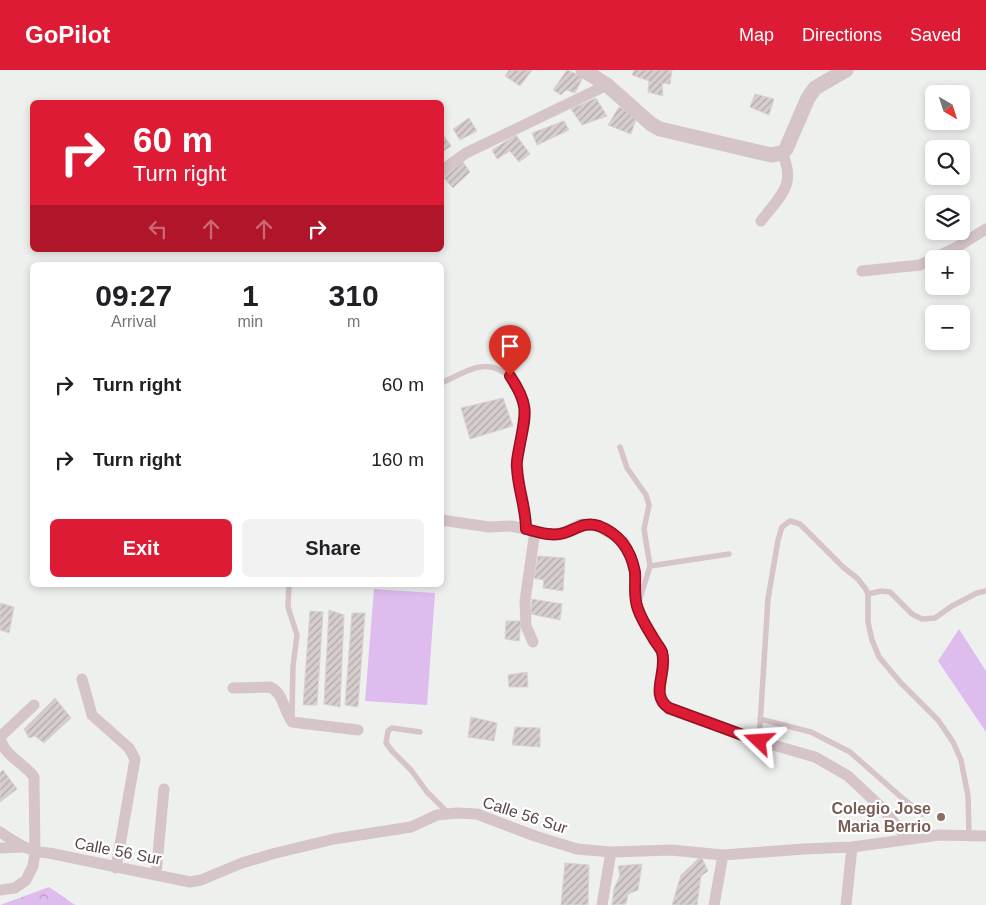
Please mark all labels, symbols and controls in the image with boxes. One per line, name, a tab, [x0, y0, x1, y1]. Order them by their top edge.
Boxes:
text: GoPilot	[25, 21, 110, 48]
text: Map	[739, 25, 774, 45]
text: Directions	[802, 25, 882, 45]
text: Saved	[910, 25, 961, 45]
north arrow	[925, 85, 970, 130]
map controls	[925, 85, 970, 350]
icon: right	[50, 120, 115, 185]
text: 60 m	[133, 120, 213, 159]
button: search	[925, 140, 970, 185]
text: Turn right	[133, 161, 226, 186]
button: layers	[925, 195, 970, 240]
icon: left	[144, 215, 172, 243]
icon: ahead	[197, 215, 225, 243]
icon: ahead	[250, 215, 278, 243]
icon: right	[303, 215, 331, 243]
button: +	[925, 250, 970, 295]
text: 09:27	[95, 279, 172, 312]
text: 1	[242, 279, 259, 312]
text: 310	[329, 279, 379, 312]
button: −	[925, 305, 970, 350]
text: Arrival	[111, 313, 156, 330]
text: min	[237, 313, 263, 330]
text: m	[347, 313, 360, 330]
pin	[489, 325, 531, 376]
icon: arrive	[496, 332, 524, 360]
icon: right	[50, 371, 78, 399]
text: Turn right	[93, 374, 181, 395]
text: 60 m	[382, 374, 424, 395]
icon: right	[50, 446, 78, 474]
text: Turn right	[93, 449, 181, 470]
text: 160 m	[371, 449, 424, 470]
button: Exit	[50, 519, 232, 577]
button: Share	[242, 519, 424, 577]
position arrow	[732, 714, 784, 766]
street label: Calle 56 Sur	[481, 793, 570, 837]
place label: Colegio Jose Maria Berrio	[831, 800, 931, 835]
marker: Colegio Jose Maria Berrio	[935, 811, 947, 823]
street label: Calle 56 Sur	[73, 834, 163, 868]

